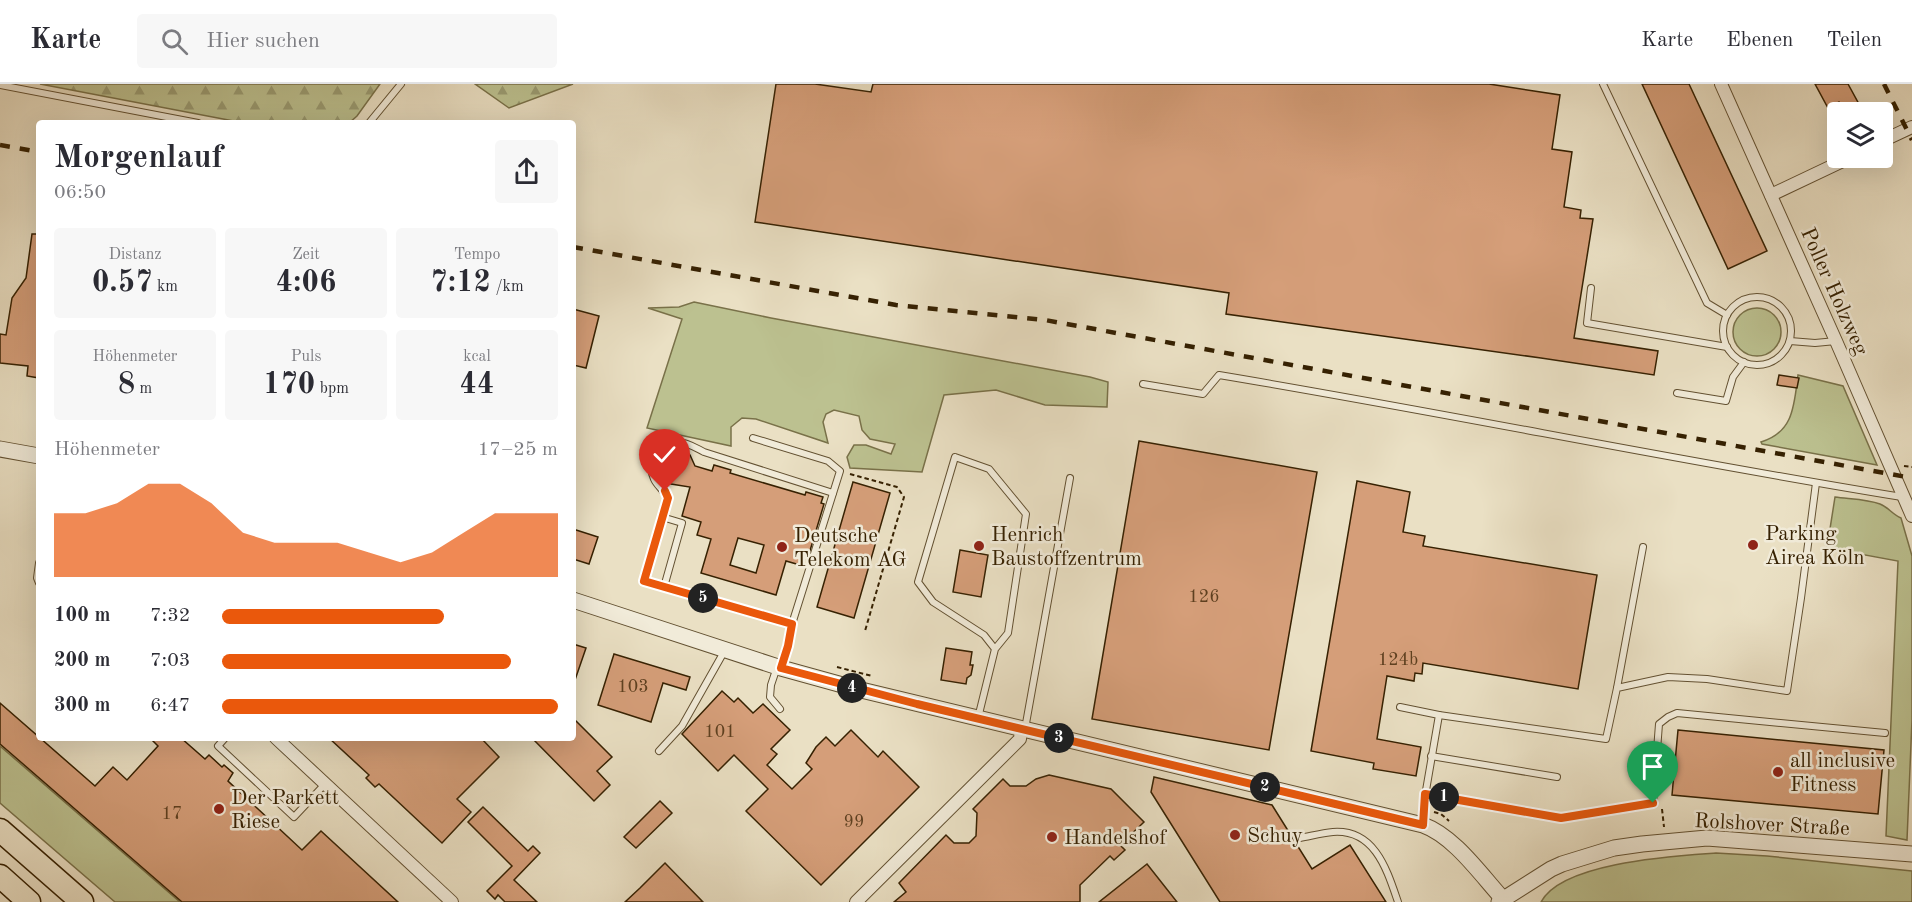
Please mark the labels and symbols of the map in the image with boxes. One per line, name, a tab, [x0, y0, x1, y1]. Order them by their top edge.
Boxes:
street label: Poller Holzweg	[1796, 225, 1871, 359]
pin	[639, 429, 690, 491]
place label: Parking Airea Köln	[1765, 524, 1865, 569]
place label: Henrich Baustoffzentrum	[991, 525, 1142, 570]
place label: Deutsche Telekom AG	[794, 526, 907, 571]
marker: Parking Airea Köln	[1746, 538, 1760, 552]
marker: Henrich Baustoffzentrum	[972, 539, 986, 553]
marker: Deutsche Telekom AG	[775, 540, 789, 554]
pin: 5	[688, 583, 718, 613]
house number: 126	[1188, 588, 1220, 606]
house number: 124b	[1378, 651, 1418, 669]
pin: 4	[837, 673, 867, 703]
house number: 103	[617, 678, 649, 696]
house number: 101	[704, 723, 736, 741]
pin: 3	[1044, 723, 1074, 753]
pin	[1627, 741, 1678, 803]
place label: all inclusive Fitness	[1790, 751, 1895, 796]
marker: all inclusive Fitness	[1771, 765, 1785, 779]
pin: 2	[1250, 772, 1280, 802]
pin: 1	[1429, 782, 1459, 812]
place label: Der Parkett Riese	[231, 788, 339, 833]
marker: Der Parkett Riese	[212, 802, 226, 816]
house number: 17	[162, 805, 182, 823]
street label: Rolshover Straße	[1694, 811, 1850, 840]
house number: 99	[844, 813, 864, 831]
place label: Schuy	[1247, 826, 1303, 847]
place label: Handelshof	[1064, 828, 1168, 849]
marker: Schuy	[1228, 828, 1242, 842]
marker: Handelshof	[1045, 830, 1059, 844]

